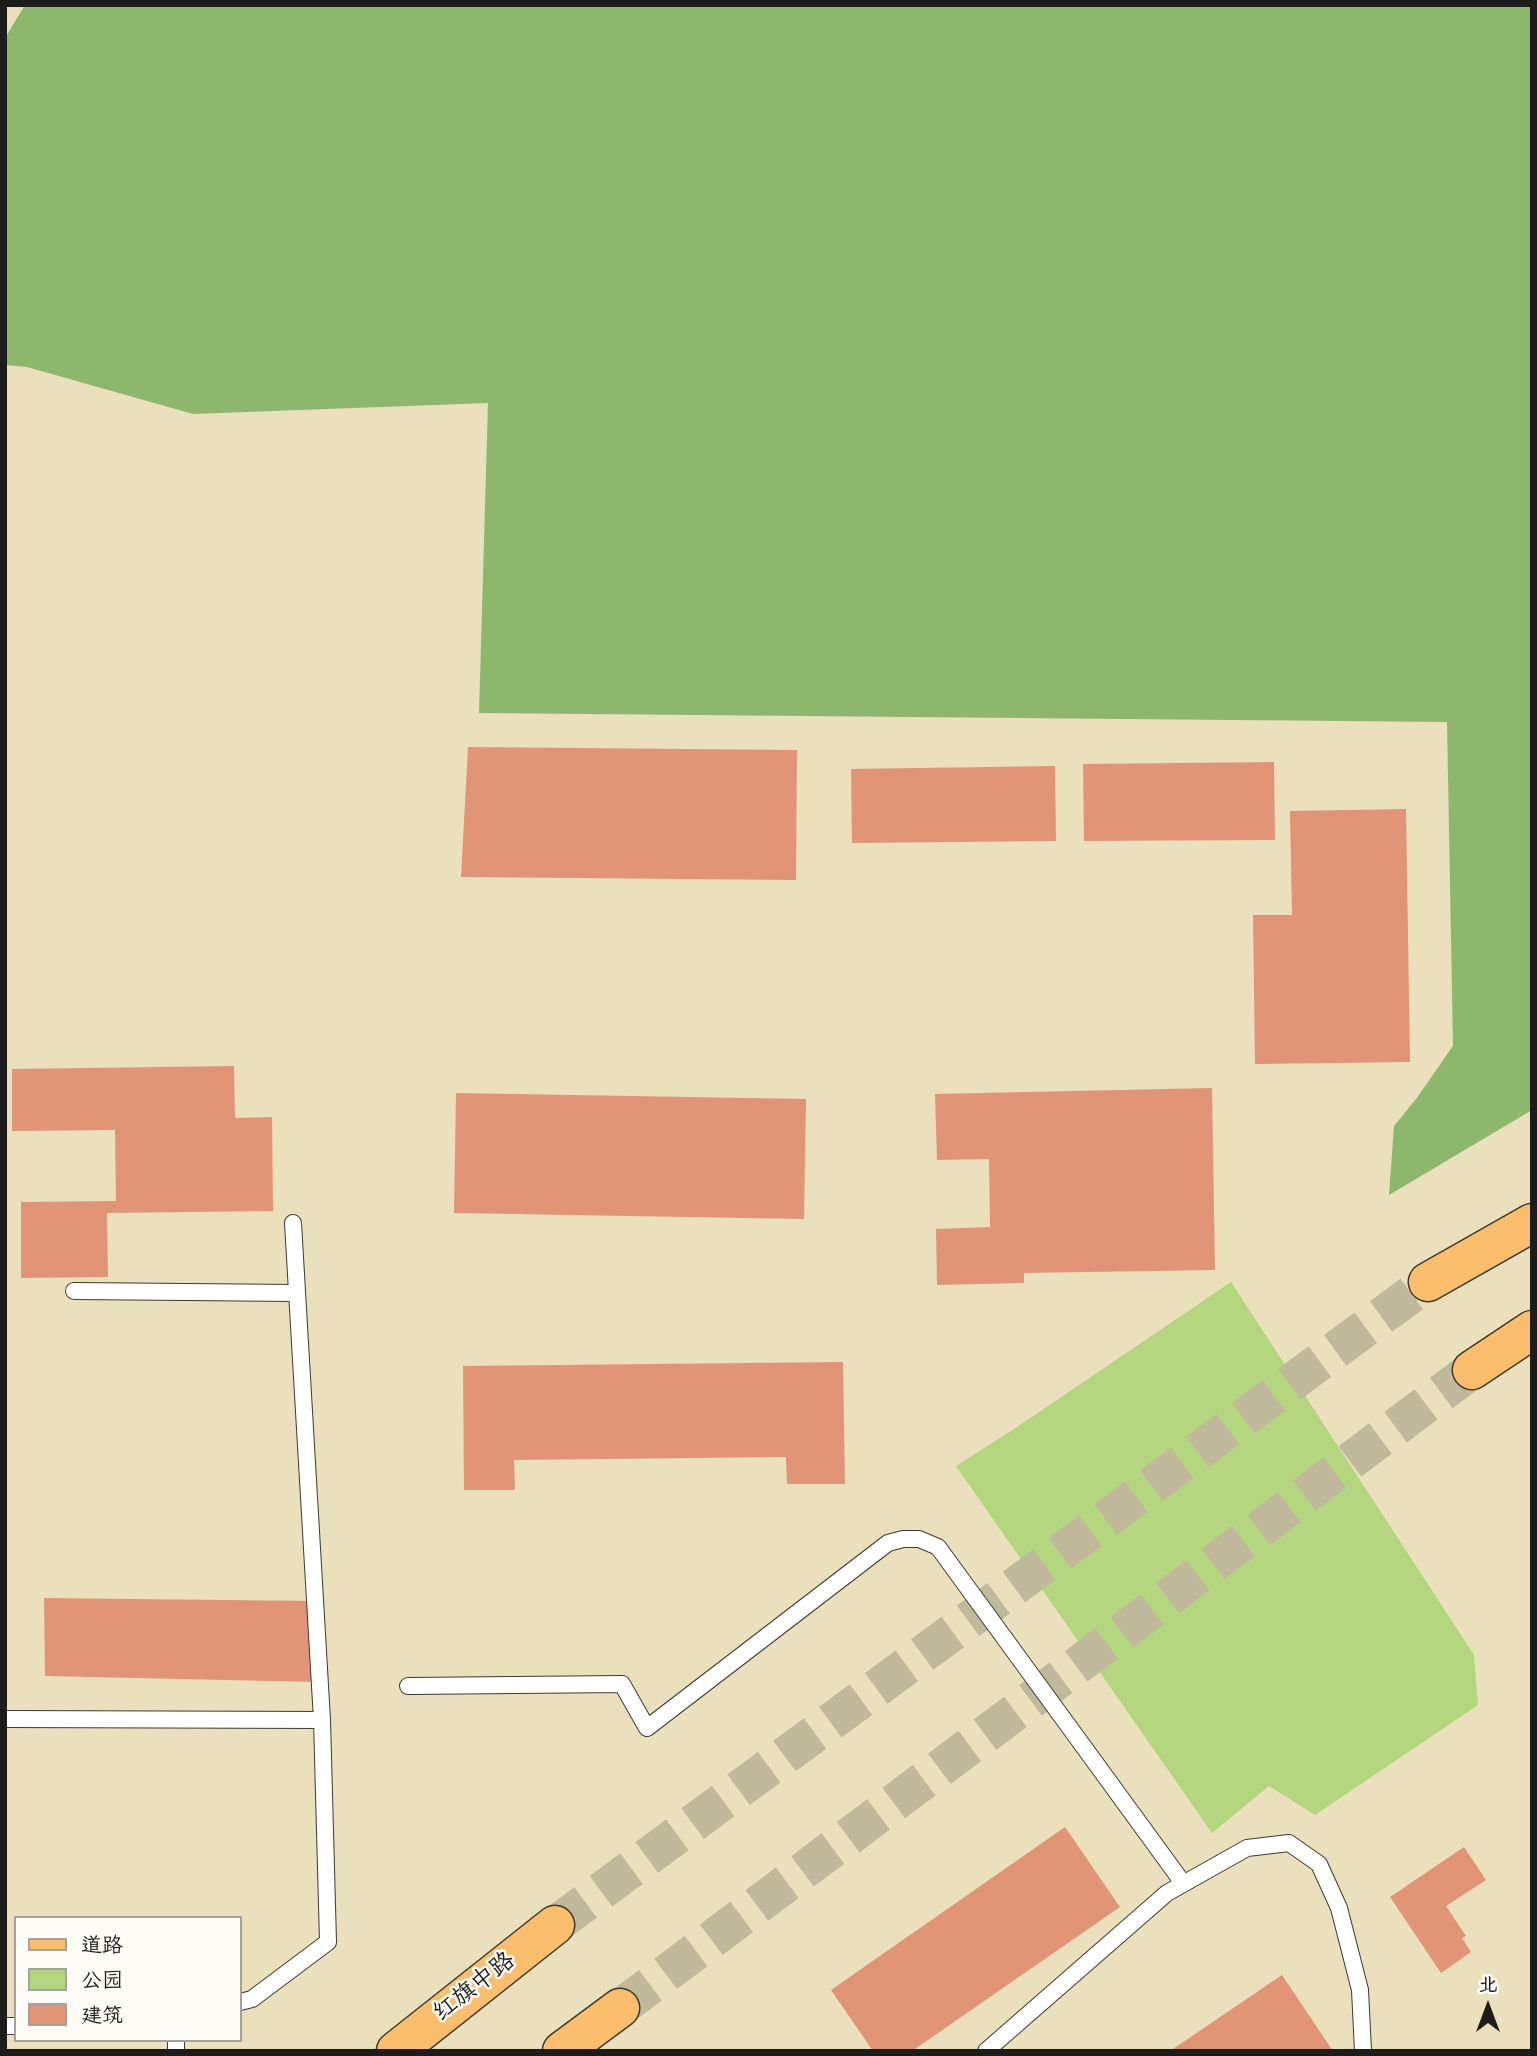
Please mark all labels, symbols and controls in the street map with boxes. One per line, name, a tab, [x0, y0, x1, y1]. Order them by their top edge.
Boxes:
legend	[14, 1916, 242, 2042]
text: 道路	[81, 1932, 123, 1960]
street label: 红旗中路	[428, 1947, 522, 2029]
text: 公园	[81, 1967, 123, 1995]
north arrow	[1453, 1972, 1523, 2042]
text: 北	[1478, 1973, 1498, 1998]
text: 建筑	[81, 2002, 123, 2030]

